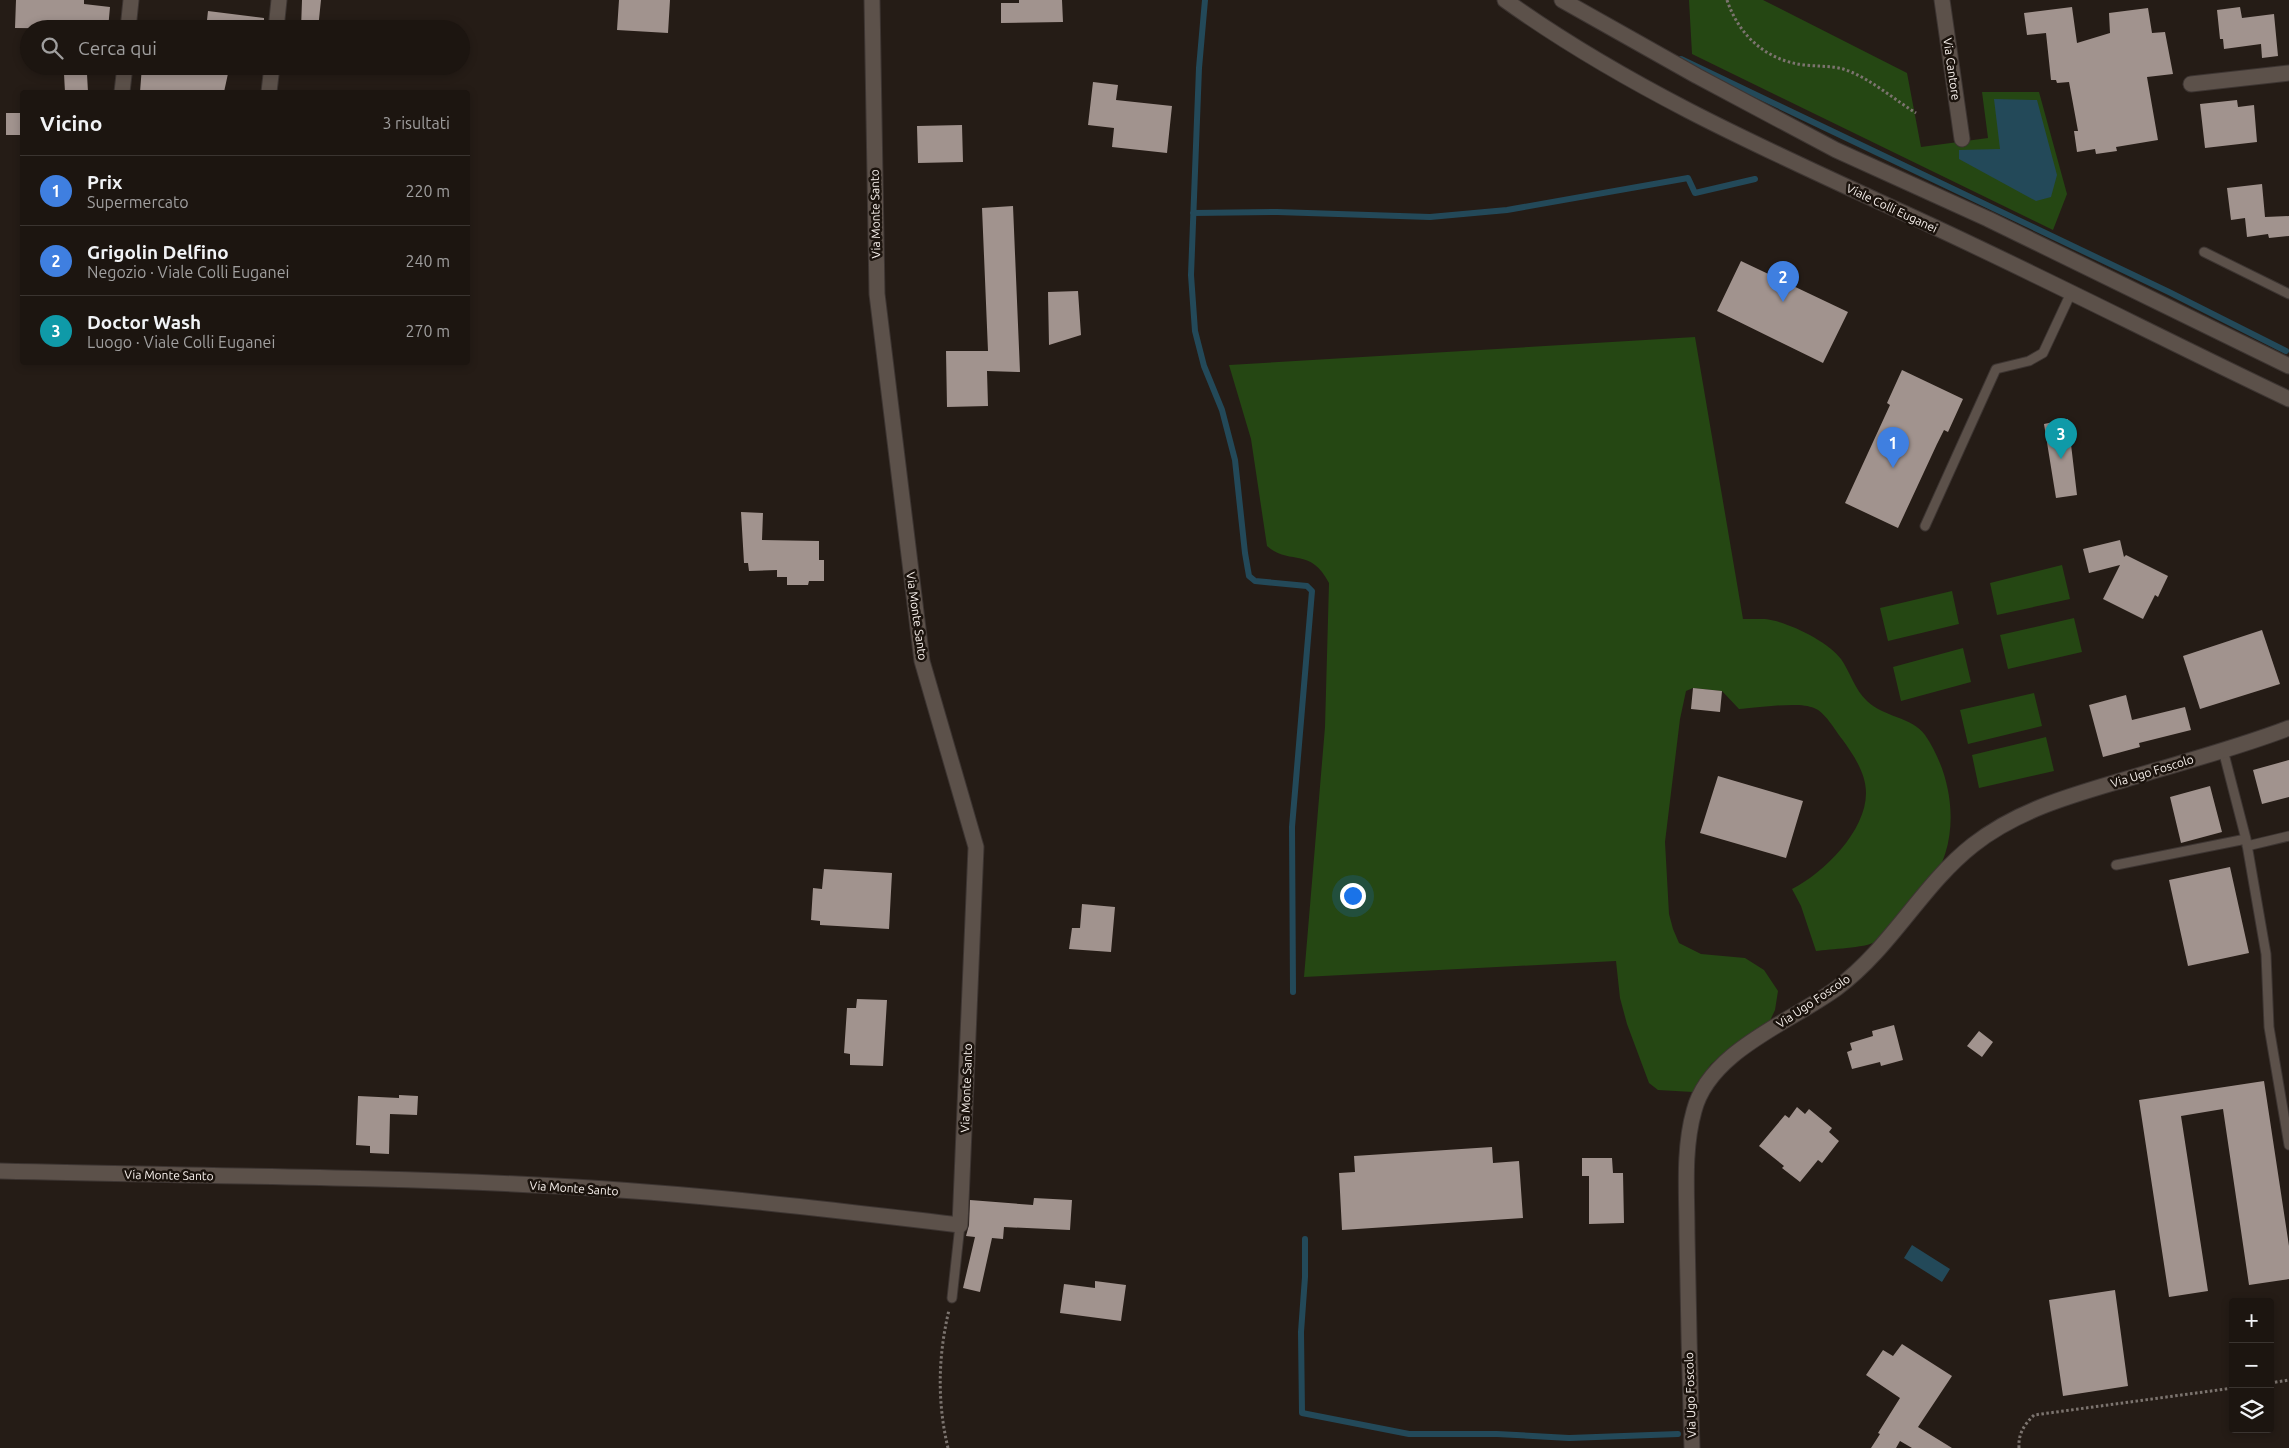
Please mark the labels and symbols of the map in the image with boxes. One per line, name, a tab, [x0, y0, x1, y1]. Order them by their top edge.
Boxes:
street label: Via Cantore	[1941, 37, 1963, 101]
street label: Via Monte Santo	[868, 169, 882, 259]
street label: Viale Colli Euganei	[1844, 181, 1940, 235]
pin: 2	[1767, 261, 1799, 302]
pin: 3	[2045, 418, 2077, 459]
pin: 1	[1877, 427, 1909, 468]
street label: Via Monte Santo	[904, 571, 930, 661]
street label: Via Ugo Foscolo	[2109, 752, 2195, 790]
your location	[1340, 883, 1366, 909]
street label: Via Ugo Foscolo	[1774, 972, 1852, 1030]
street label: Via Monte Santo	[958, 1043, 974, 1133]
street label: Via Monte Santo	[124, 1168, 214, 1182]
street label: Via Monte Santo	[529, 1178, 619, 1198]
street label: Via Ugo Foscolo	[1682, 1352, 1698, 1438]

